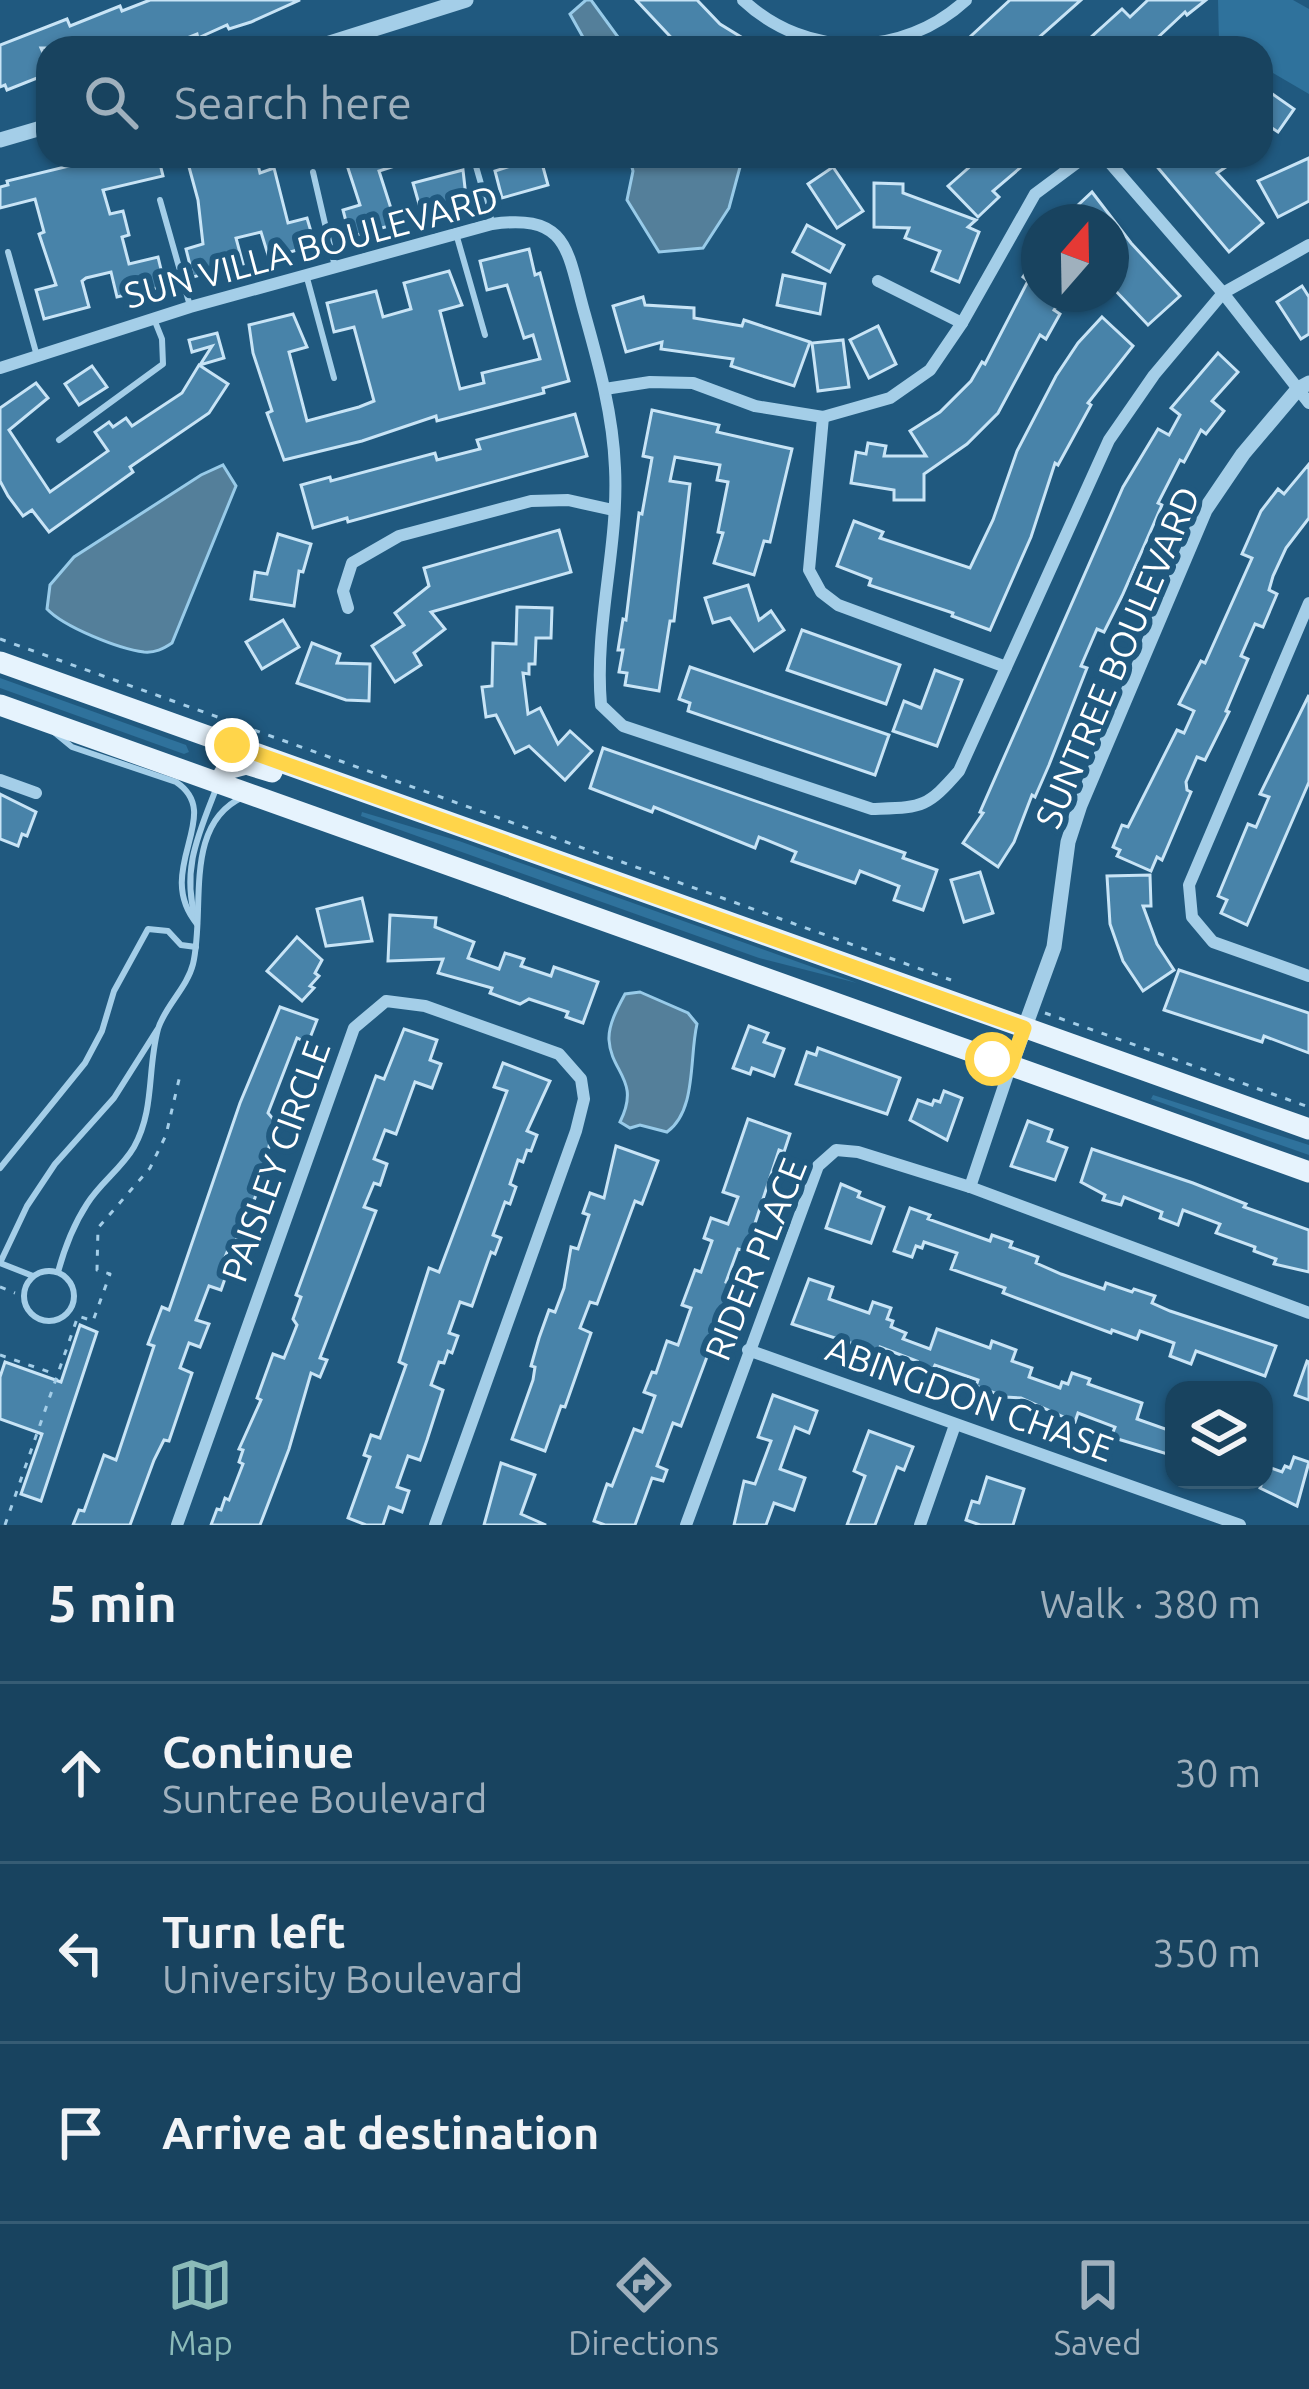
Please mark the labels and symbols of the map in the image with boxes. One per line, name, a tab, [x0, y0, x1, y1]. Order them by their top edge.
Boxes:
street label: SUN VILLA BOULEVARD	[120, 176, 502, 316]
north arrow	[1021, 204, 1129, 312]
street label: SUNTREE BOULEVARD	[1027, 480, 1207, 834]
route end	[205, 718, 259, 772]
route start	[965, 1032, 1019, 1086]
street label: PAISLEY CIRCLE	[212, 1035, 338, 1287]
street label: RIDER PLACE	[696, 1152, 814, 1366]
street label: ABINGDON CHASE	[821, 1327, 1119, 1469]

